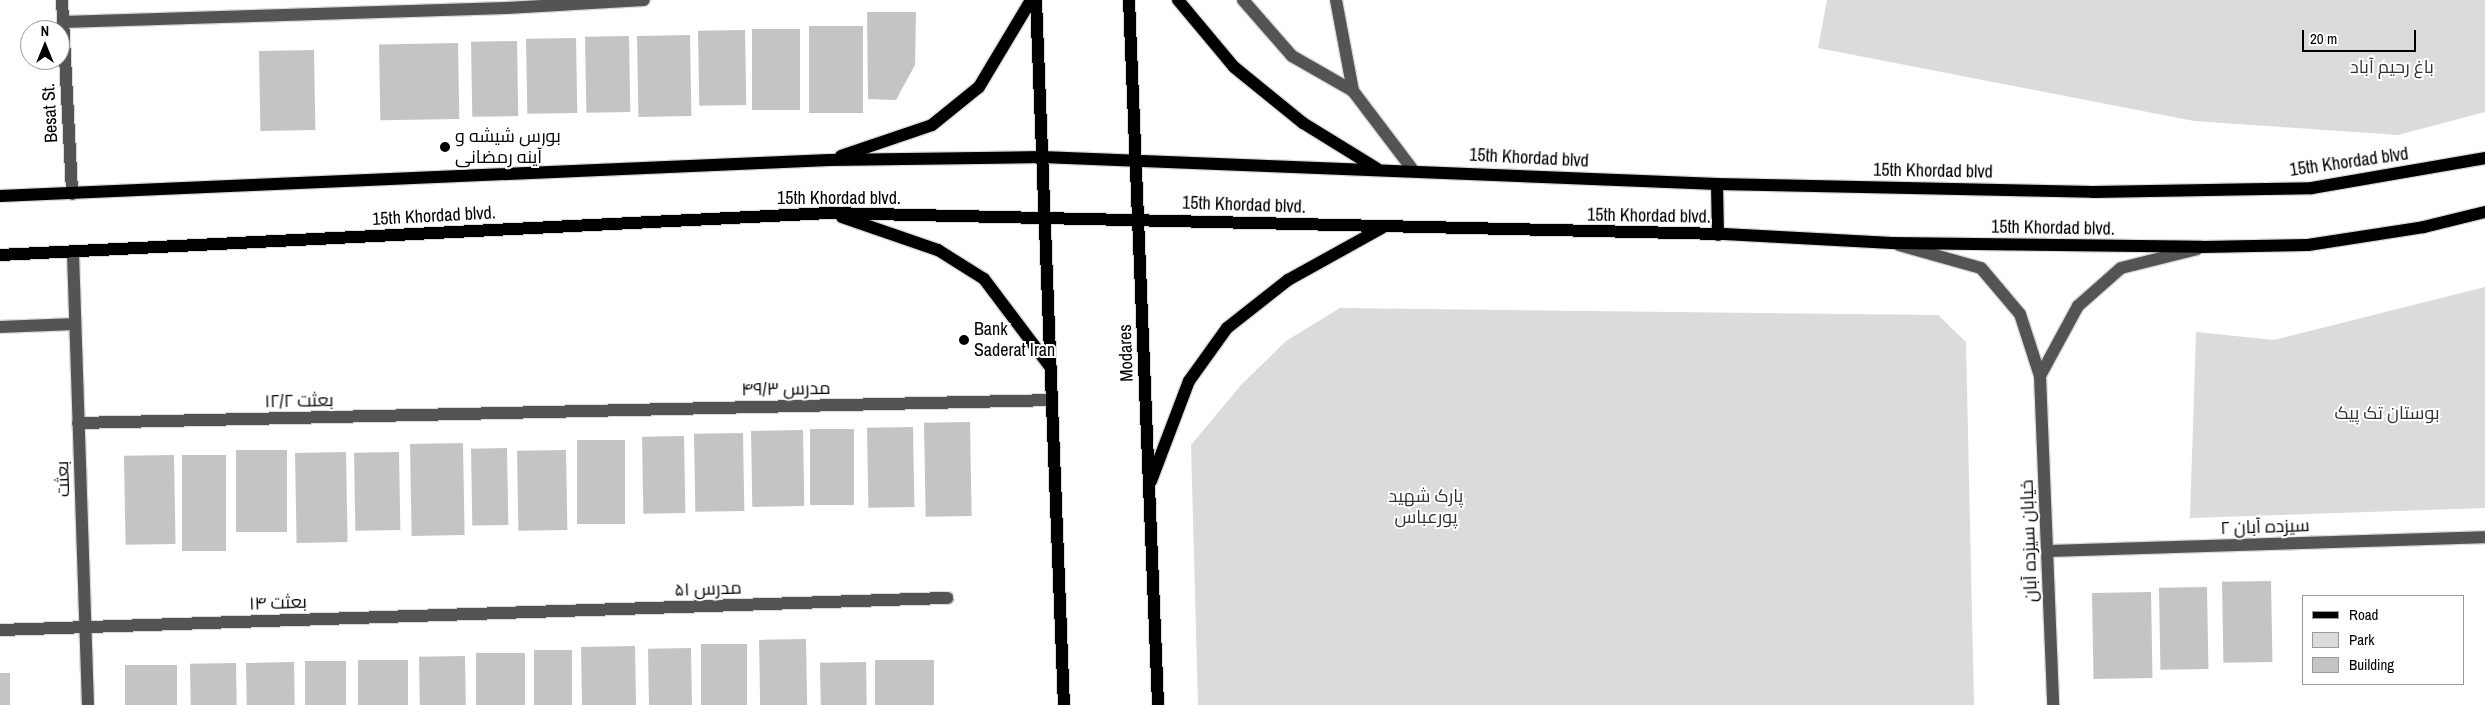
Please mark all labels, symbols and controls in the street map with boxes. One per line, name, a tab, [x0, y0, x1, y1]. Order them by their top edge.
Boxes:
north arrow	[20, 20, 70, 70]
scale bar	[2305, 20, 2419, 52]
text: N	[41, 22, 49, 40]
text: 20 m	[2310, 28, 2337, 49]
park label: باغ رحیم آباد	[2350, 56, 2434, 78]
street label: Besat St.	[38, 83, 62, 143]
place label: بورس شیشه و آینه رمضانی	[455, 126, 561, 168]
marker: بورس شیشه و آینه رمضانی	[439, 141, 451, 153]
street label: 15th Khordad blvd	[2288, 143, 2410, 181]
street label: 15th Khordad blvd	[1469, 144, 1589, 172]
street label: 15th Khordad blvd	[1873, 159, 1993, 183]
street label: 15th Khordad blvd.	[777, 187, 901, 209]
street label: 15th Khordad blvd.	[1182, 192, 1306, 218]
street label: 15th Khordad blvd.	[372, 202, 496, 230]
street label: 15th Khordad blvd.	[1587, 204, 1711, 228]
street label: 15th Khordad blvd.	[1991, 216, 2115, 240]
place label: Bank Saderat Iran	[974, 319, 1055, 362]
street label: Modares	[1114, 324, 1138, 382]
marker: Bank Saderat Iran	[958, 334, 970, 346]
street label: مدرس ۴۹/۳	[741, 377, 831, 401]
street label: بعثت ۱۲/۲	[264, 390, 334, 412]
park label: بوستان تک پیک	[2334, 402, 2440, 424]
street label: بعثت	[52, 461, 74, 497]
street label: خیابان سیزده آبان	[2016, 479, 2042, 603]
park label: پارک شهید پورعباس	[1389, 486, 1463, 528]
street label: سیزده آبان ۲	[2220, 515, 2310, 539]
street label: مدرس ۵۱	[674, 577, 742, 601]
street label: بعثت ۱۴	[249, 591, 307, 615]
legend	[2302, 595, 2465, 685]
text: Road	[2349, 604, 2378, 625]
text: Park	[2349, 629, 2374, 650]
text: Building	[2349, 654, 2394, 675]

